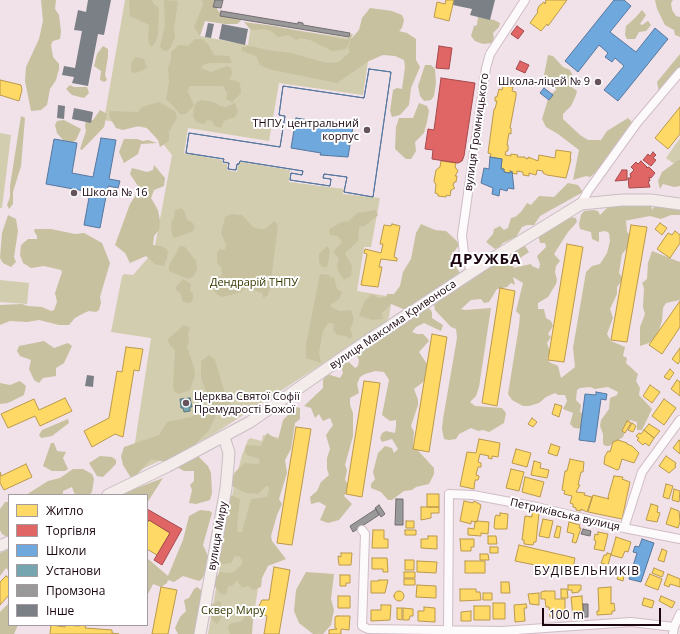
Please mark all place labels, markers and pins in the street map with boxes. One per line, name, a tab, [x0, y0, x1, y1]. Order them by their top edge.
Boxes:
place label: Школа-ліцей № 9	[498, 75, 590, 89]
marker: Школа-ліцей № 9	[593, 77, 603, 87]
place label: ТНПУ, центральний корпус	[253, 117, 359, 143]
marker: ТНПУ, центральний корпус	[362, 125, 372, 135]
place label: Школа № 16	[82, 186, 148, 200]
marker: Школа № 16	[69, 188, 79, 198]
place label: Церква Святої Софії Премудрості Божої	[194, 390, 300, 416]
marker: Церква Святої Софії Премудрості Божої	[181, 398, 191, 408]

